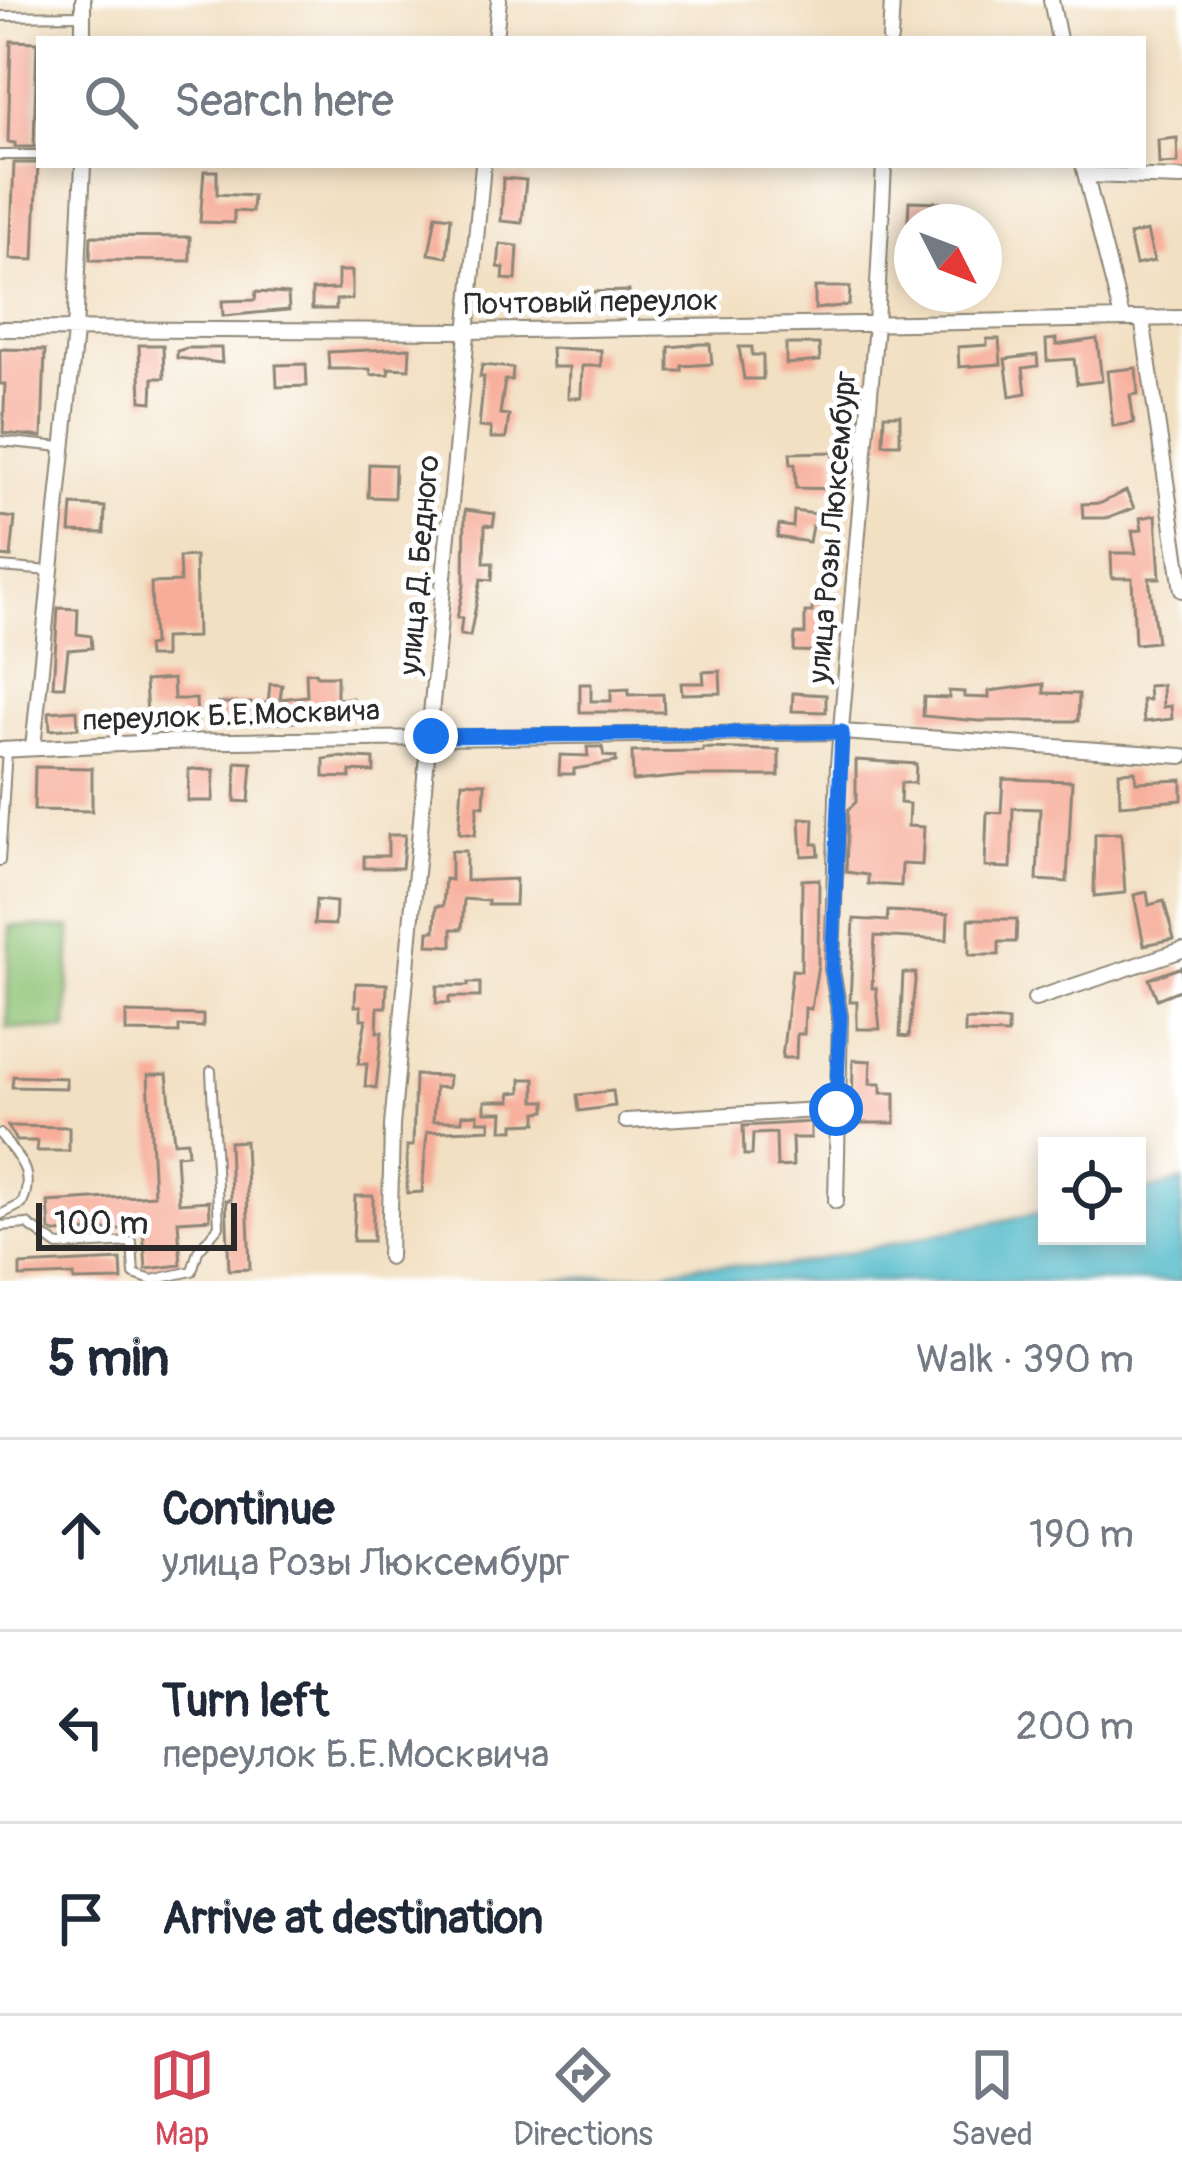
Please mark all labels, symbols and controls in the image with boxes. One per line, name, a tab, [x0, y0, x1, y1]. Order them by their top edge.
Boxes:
search box	[36, 36, 1146, 168]
icon: search	[78, 69, 144, 135]
text: Search here	[174, 74, 394, 130]
north arrow	[894, 204, 1002, 312]
street label: Почтовый переулок	[463, 282, 719, 323]
street label: улица Розы Люксембург	[800, 369, 865, 686]
street label: улица Д. Бедного	[391, 454, 448, 677]
street label: переулок Б.Е.Москвича	[81, 692, 381, 739]
route end	[404, 709, 458, 763]
route start	[809, 1082, 863, 1136]
map controls	[1038, 1137, 1146, 1245]
button: locate	[1038, 1137, 1146, 1245]
scale bar	[36, 1197, 237, 1250]
text: 100 m	[54, 1203, 148, 1244]
text: 5 min	[48, 1327, 169, 1391]
text: Walk · 390 m	[916, 1335, 1134, 1384]
text: Continue	[162, 1482, 335, 1538]
icon: ahead	[48, 1502, 114, 1568]
text: 190 m	[1029, 1510, 1134, 1559]
text: улица Розы Люксембург	[162, 1538, 570, 1587]
text: Turn left	[162, 1674, 329, 1730]
icon: left	[48, 1694, 114, 1760]
text: 200 m	[1016, 1702, 1134, 1751]
text: переулок Б.Е.Москвича	[162, 1730, 550, 1779]
icon: arrive	[48, 1886, 114, 1952]
text: Arrive at destination	[162, 1891, 543, 1947]
tab: Map	[149, 2042, 215, 2155]
tab: Directions	[513, 2042, 653, 2155]
tab: Saved	[951, 2042, 1033, 2155]

